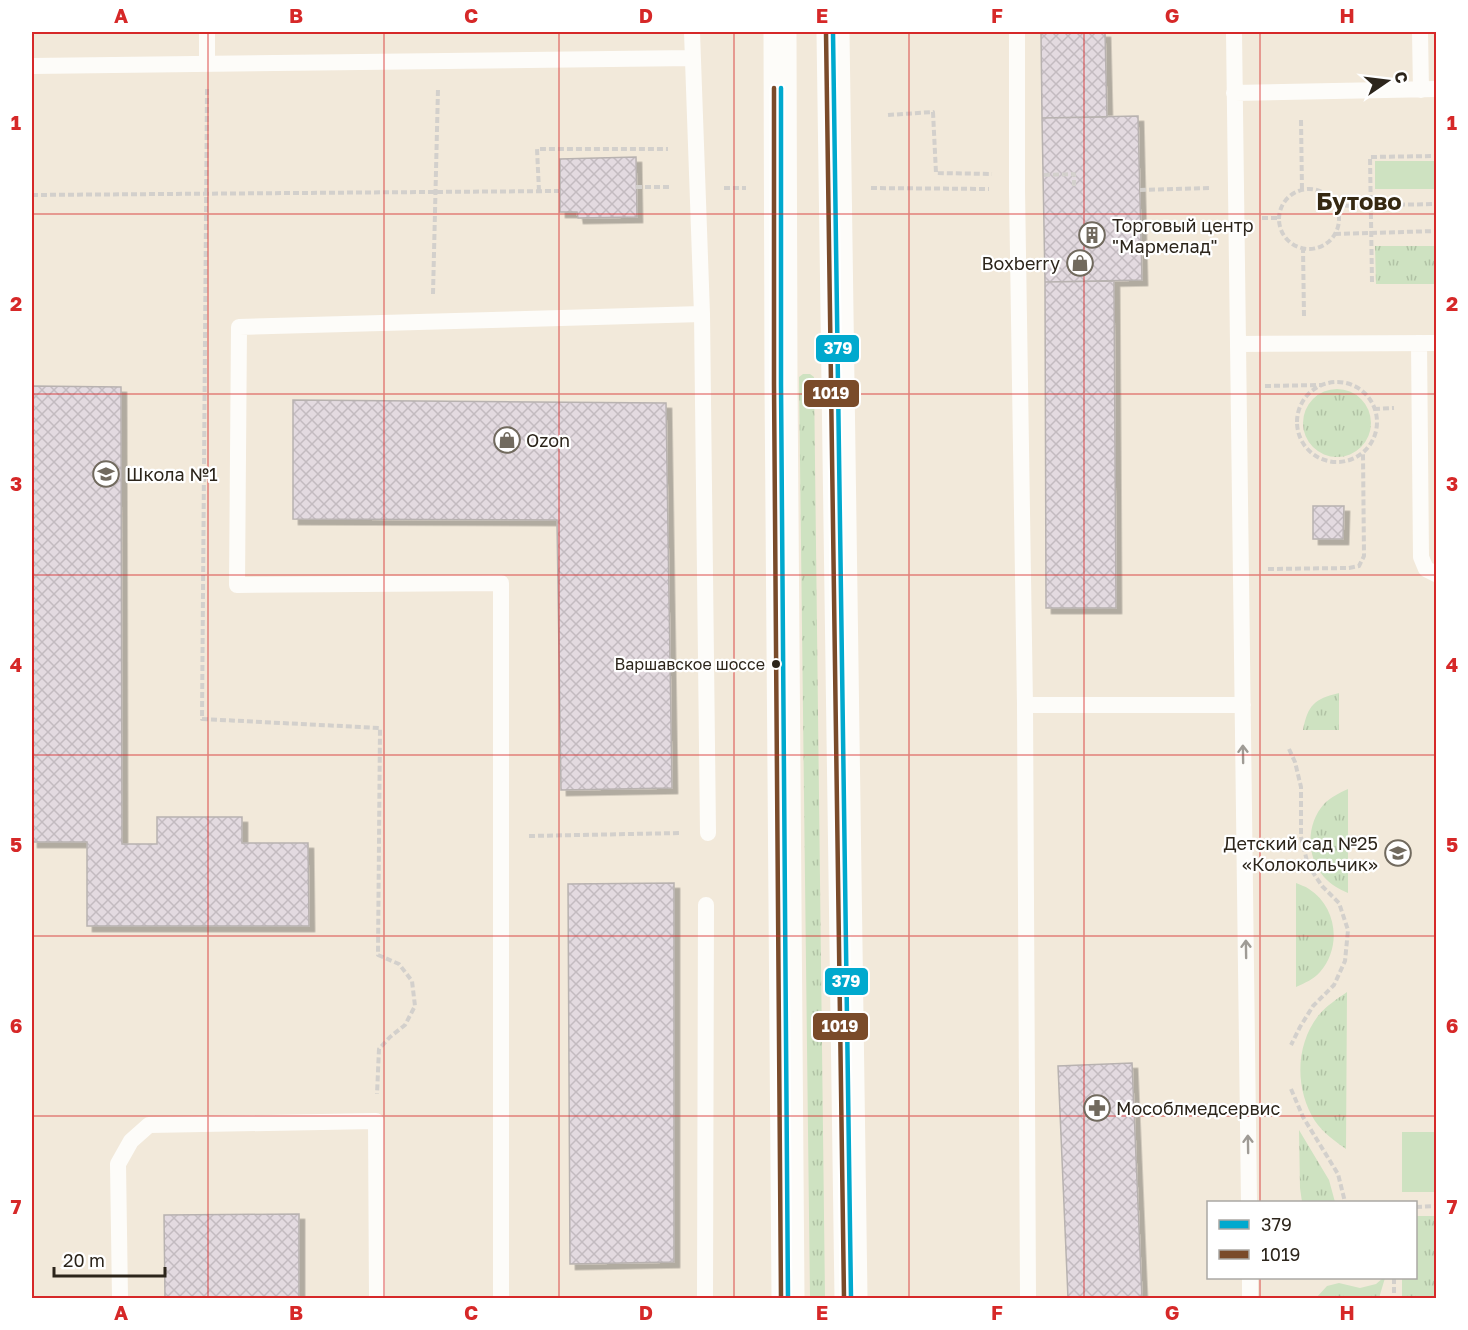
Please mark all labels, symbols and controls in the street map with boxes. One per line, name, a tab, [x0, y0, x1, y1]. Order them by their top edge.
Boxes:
text: A	[114, 3, 128, 27]
text: B	[289, 3, 303, 27]
text: C	[464, 3, 478, 27]
text: D	[639, 3, 653, 27]
text: E	[816, 3, 828, 27]
text: F	[991, 3, 1003, 27]
text: G	[1165, 3, 1179, 27]
text: H	[1339, 3, 1355, 27]
north arrow	[1357, 51, 1417, 111]
text: С	[1390, 69, 1413, 85]
text: 1	[11, 110, 21, 134]
text: 1	[1447, 110, 1457, 134]
district label: Бутово	[1316, 186, 1402, 215]
place label: Торговый центр "Мармелад"	[1112, 214, 1254, 257]
building icon: Торговый центр "Мармелад"	[1077, 220, 1107, 250]
shop icon: Boxberry	[1065, 248, 1095, 278]
place label: Boxberry	[981, 252, 1060, 274]
text: 2	[10, 291, 22, 315]
text: 2	[1446, 291, 1458, 315]
line badge: 379	[815, 334, 860, 363]
text: 379	[824, 338, 852, 358]
line badge: 1019	[803, 379, 860, 408]
text: 1019	[812, 383, 850, 403]
shop icon: Ozon	[492, 425, 522, 455]
place label: Ozon	[526, 429, 570, 451]
school or university icon: Школа №1	[91, 459, 121, 489]
place label: Школа №1	[126, 463, 218, 485]
text: 3	[10, 471, 22, 495]
text: 3	[1446, 471, 1458, 495]
text: 4	[10, 652, 22, 676]
text: 4	[1446, 652, 1458, 676]
place label: Варшавское шоссе	[615, 654, 765, 674]
marker: Варшавское шоссе	[770, 658, 782, 670]
one-way arrow	[1237, 745, 1249, 765]
text: 5	[10, 832, 22, 856]
place label: Детский сад №25 «Колокольчик»	[1224, 832, 1378, 875]
text: 5	[1446, 832, 1458, 856]
school or university icon: Детский сад №25 «Колокольчик»	[1383, 838, 1413, 868]
one-way arrow	[1240, 940, 1252, 960]
line badge: 379	[824, 967, 869, 996]
text: 379	[832, 971, 860, 991]
line badge: 1019	[812, 1012, 869, 1041]
text: 6	[10, 1013, 22, 1037]
text: 6	[1446, 1013, 1458, 1037]
text: 1019	[821, 1016, 859, 1036]
pharmacy icon: Мособлмедсервис	[1082, 1093, 1112, 1123]
place label: Мособлмедсервис	[1116, 1097, 1281, 1119]
one-way arrow	[1242, 1135, 1254, 1155]
text: 7	[11, 1194, 22, 1218]
text: 7	[1447, 1194, 1458, 1218]
legend	[1207, 1201, 1417, 1279]
text: 379	[1261, 1213, 1292, 1235]
scale bar	[54, 1240, 165, 1278]
text: 1019	[1261, 1243, 1301, 1265]
text: 20 m	[63, 1249, 105, 1271]
text: A	[114, 1300, 128, 1324]
text: B	[289, 1300, 303, 1324]
text: C	[464, 1300, 478, 1324]
text: D	[639, 1300, 653, 1324]
text: E	[816, 1300, 828, 1324]
text: F	[991, 1300, 1003, 1324]
text: G	[1165, 1300, 1179, 1324]
text: H	[1339, 1300, 1355, 1324]

